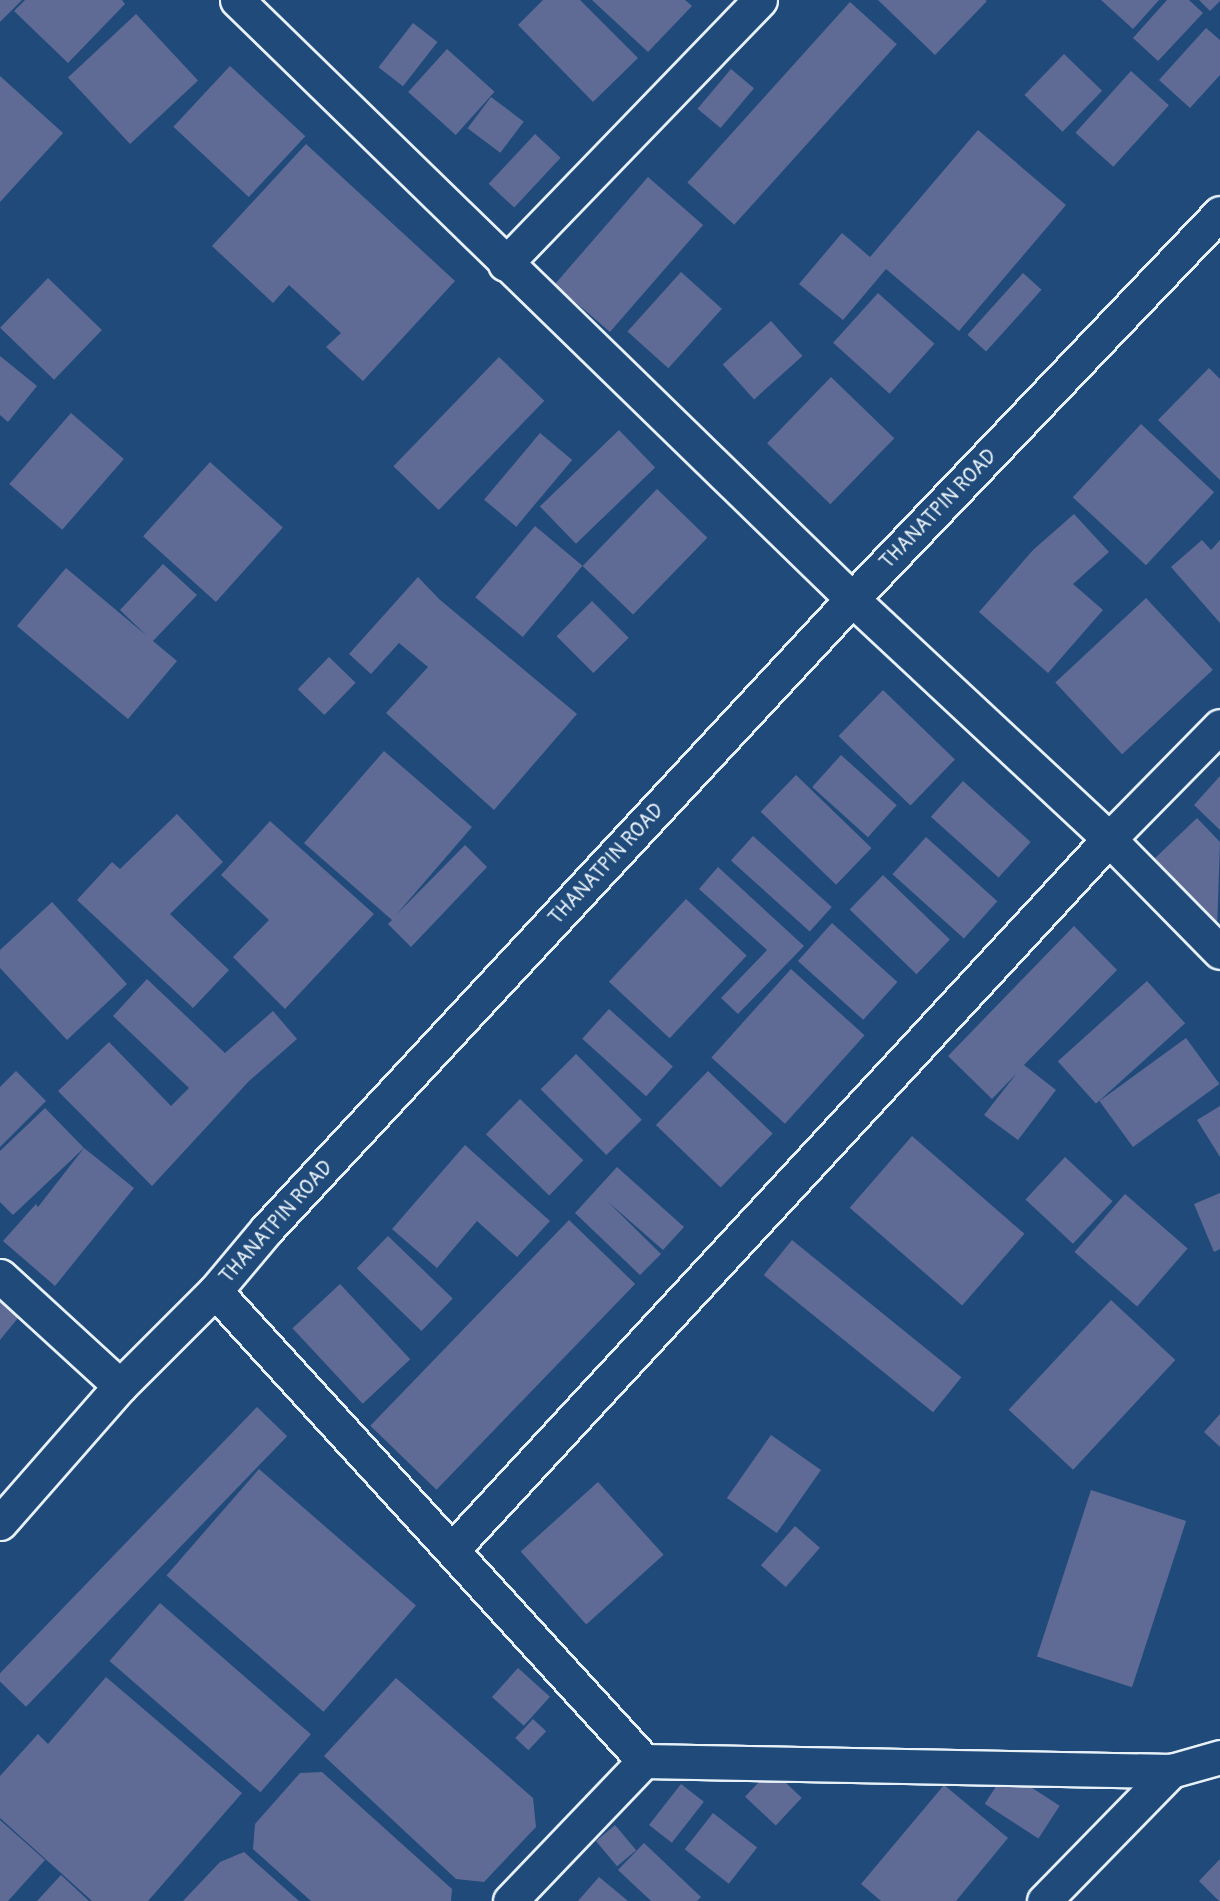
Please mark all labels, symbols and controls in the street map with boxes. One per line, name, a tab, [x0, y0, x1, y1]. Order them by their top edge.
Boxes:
street label: THANATPIN ROAD	[875, 444, 1001, 574]
street label: THANATPIN ROAD	[544, 798, 668, 930]
street label: THANATPIN ROAD	[215, 1156, 337, 1288]

